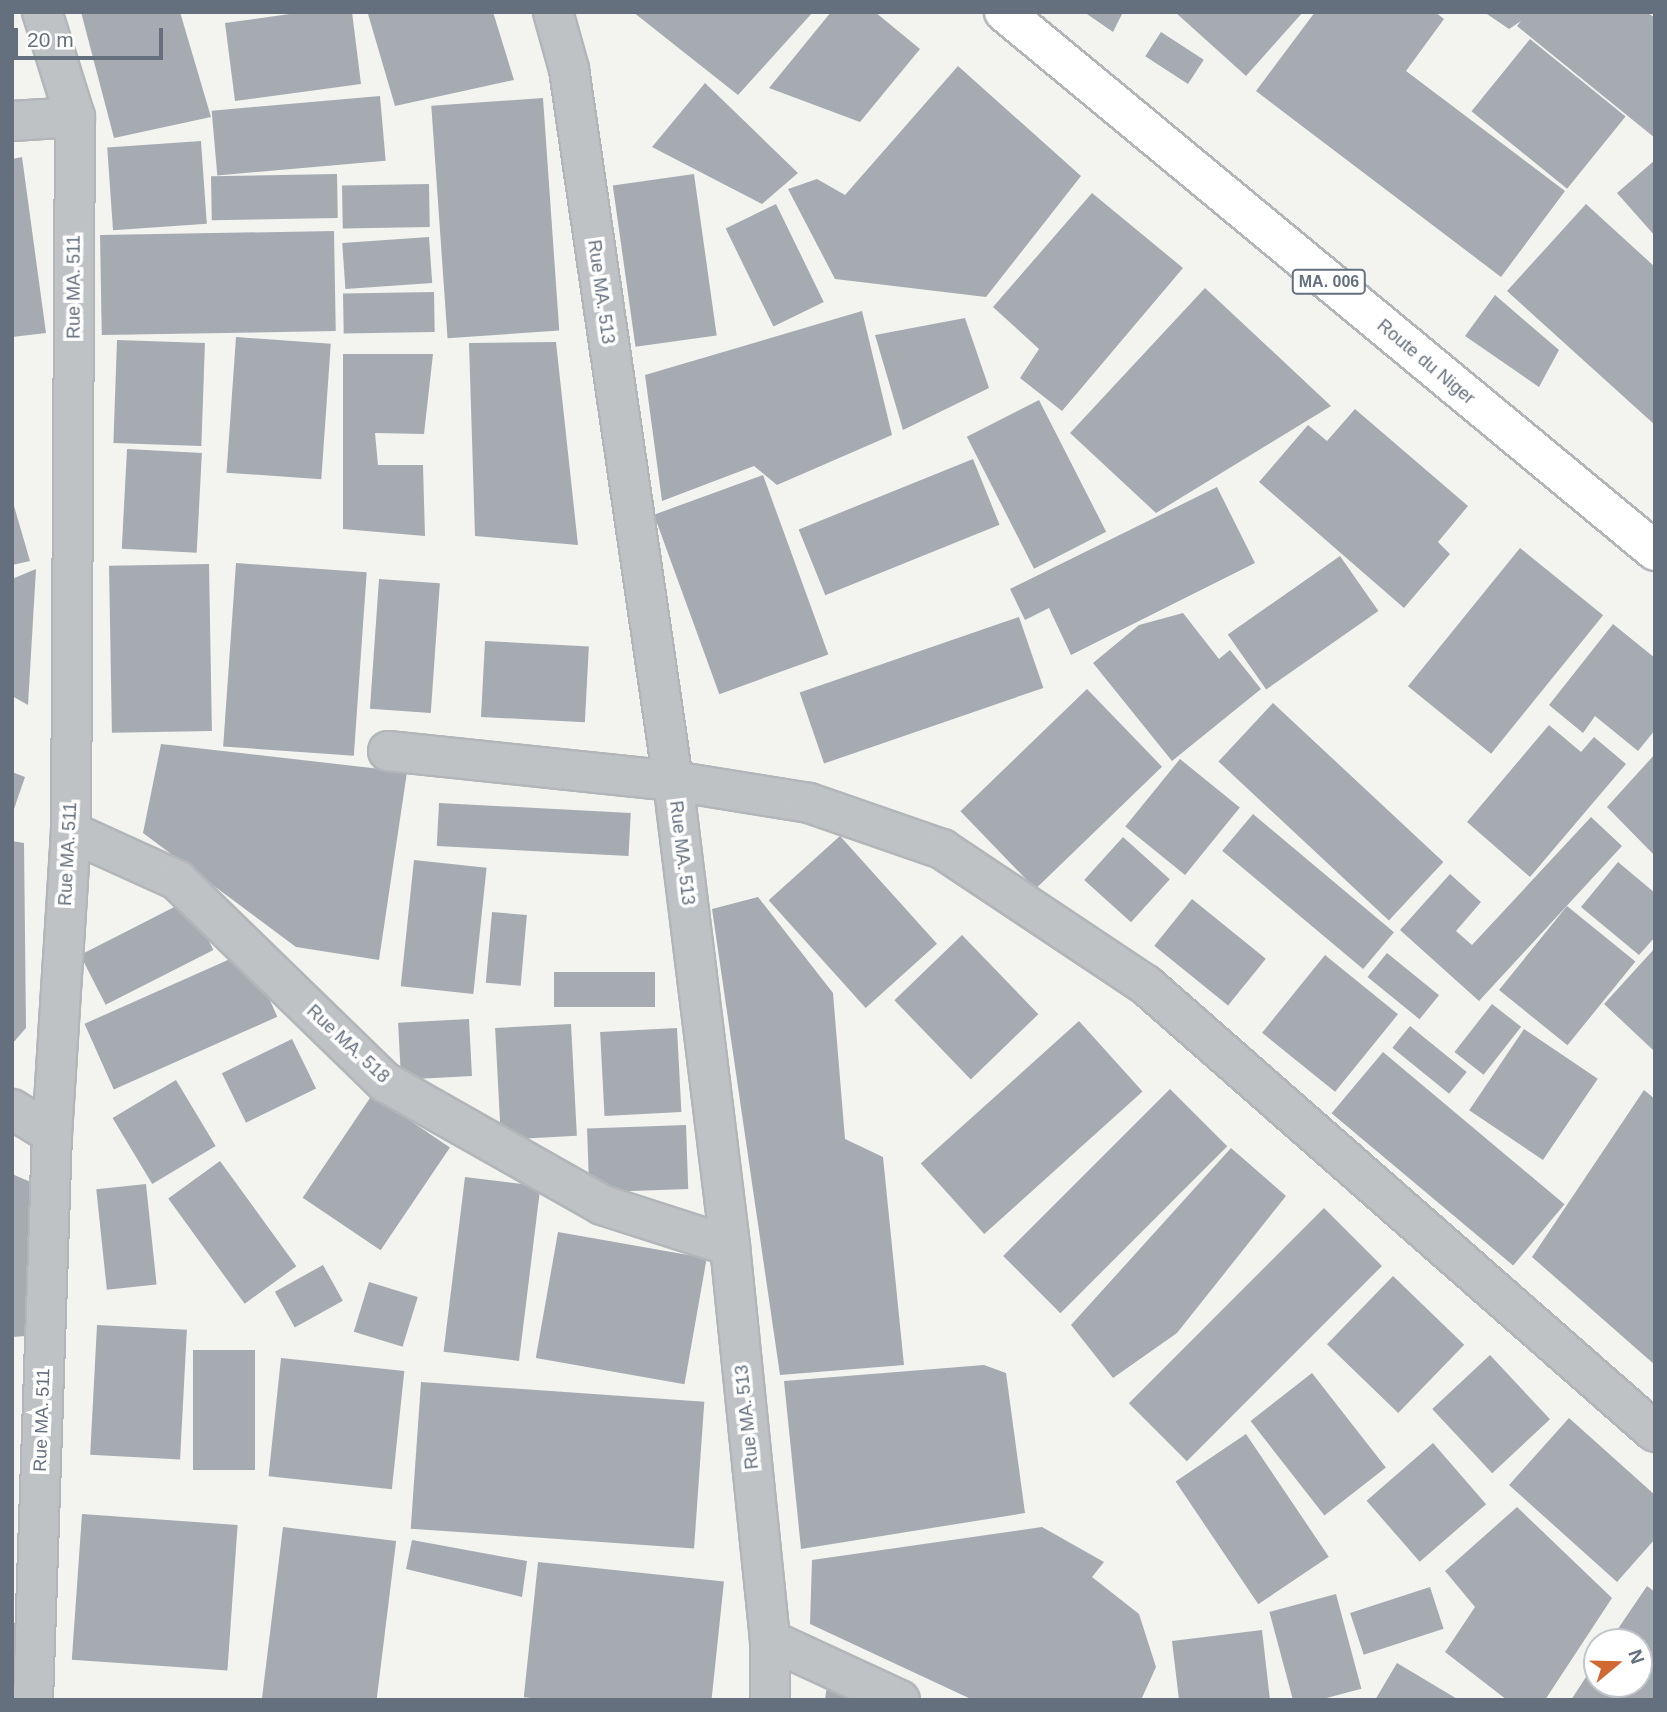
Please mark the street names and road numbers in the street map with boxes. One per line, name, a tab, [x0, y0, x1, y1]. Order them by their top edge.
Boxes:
street label: Rue MA. 511	[63, 235, 85, 339]
street label: Rue MA. 513	[583, 238, 619, 346]
road number: MA. 006	[1290, 270, 1368, 294]
street label: Route du Niger	[1373, 315, 1479, 409]
street label: Rue MA. 513	[665, 800, 699, 906]
street label: Rue MA. 511	[55, 802, 81, 906]
street label: Rue MA. 518	[302, 1000, 394, 1088]
street label: Rue MA. 513	[731, 1364, 763, 1470]
street label: Rue MA. 511	[29, 1368, 55, 1472]

